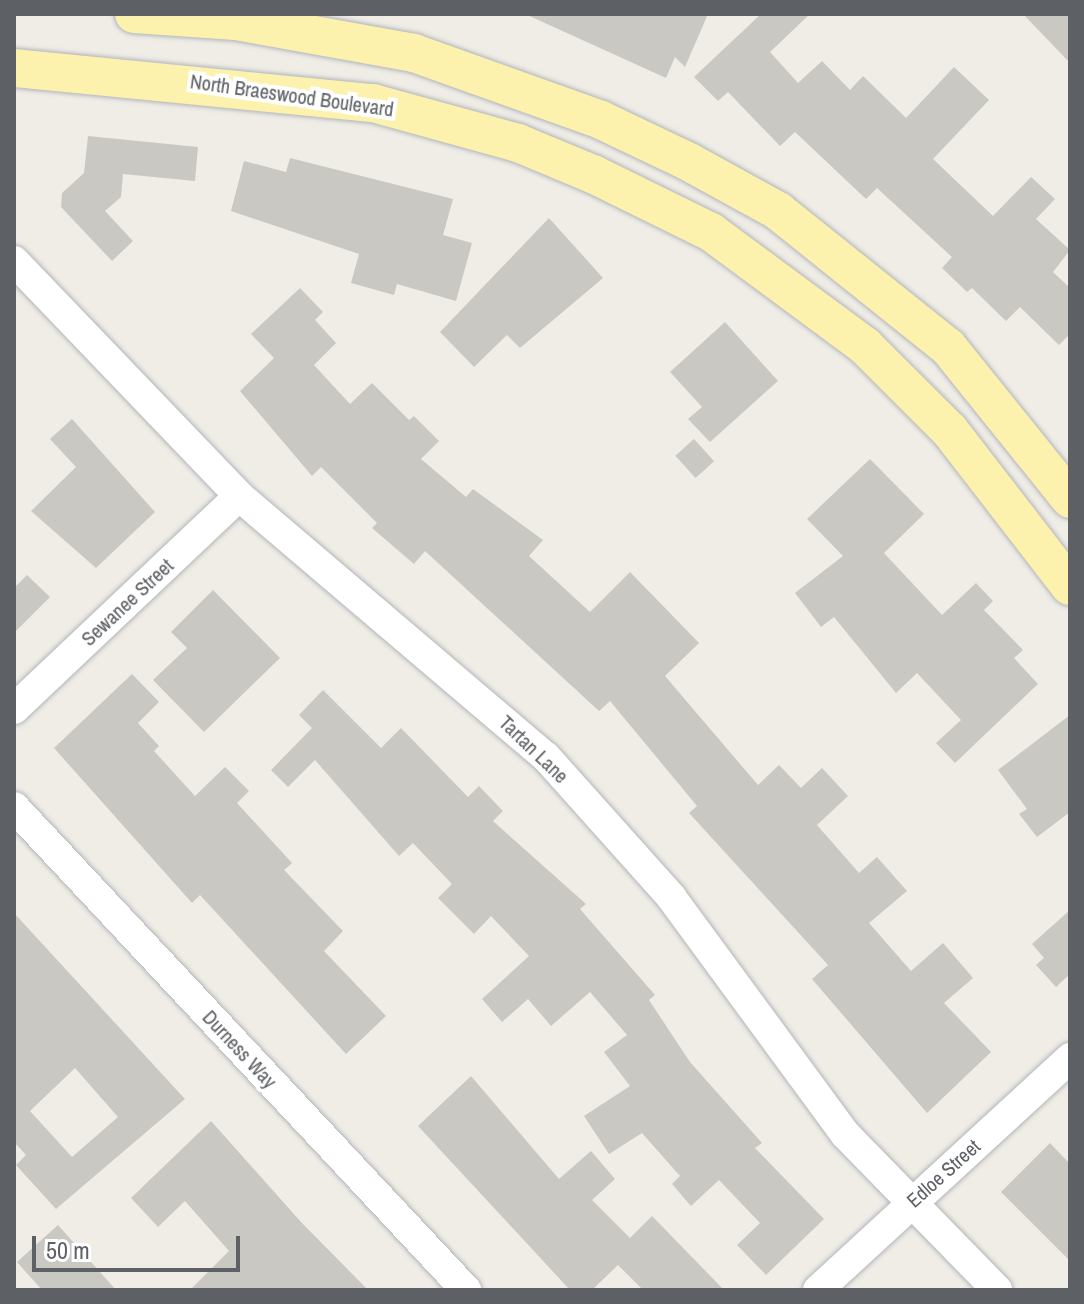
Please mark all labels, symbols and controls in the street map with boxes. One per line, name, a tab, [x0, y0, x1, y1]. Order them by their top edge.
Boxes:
street label: North Braeswood Boulevard	[189, 69, 395, 121]
street label: Sewanee Street	[76, 553, 178, 651]
street label: Tartan Lane	[494, 710, 574, 788]
street label: Durness Way	[198, 1005, 282, 1093]
street label: Edloe Street	[901, 1134, 985, 1212]
scale bar	[36, 1220, 244, 1270]
text: 50 m	[46, 1234, 90, 1266]

